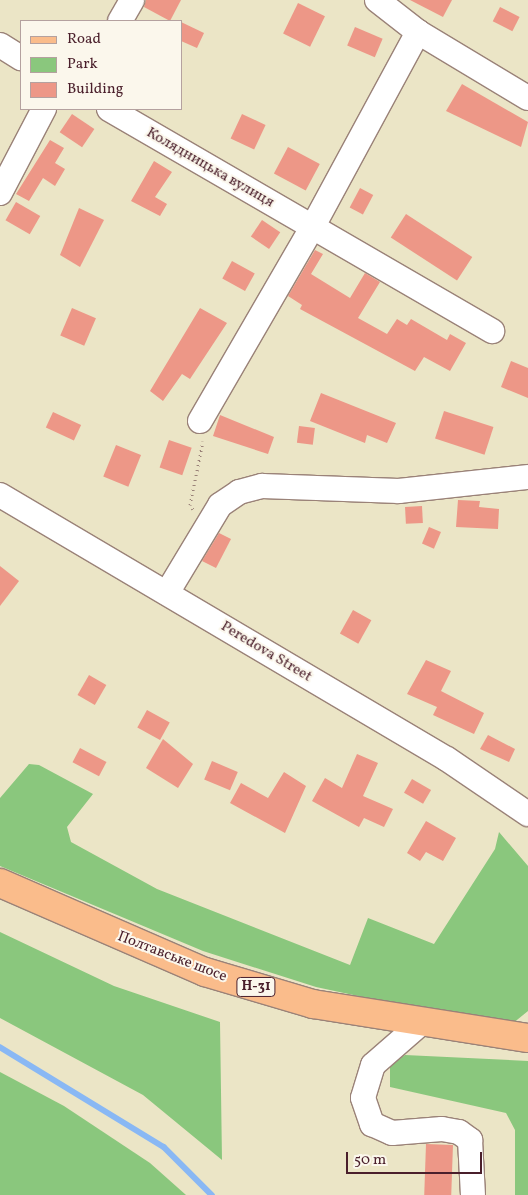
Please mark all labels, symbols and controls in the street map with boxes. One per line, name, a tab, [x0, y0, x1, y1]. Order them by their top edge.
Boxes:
legend	[20, 20, 182, 110]
text: Road	[67, 29, 101, 50]
text: Park	[67, 54, 98, 75]
text: Building	[67, 79, 123, 100]
street label: Колядницька вулиця	[143, 124, 277, 212]
street label: Peredova Street	[217, 618, 315, 686]
street label: Полтавське шосе	[115, 928, 229, 986]
road number: Н-31	[236, 976, 276, 999]
scale bar	[348, 1142, 484, 1174]
text: 50 m	[354, 1150, 386, 1171]

